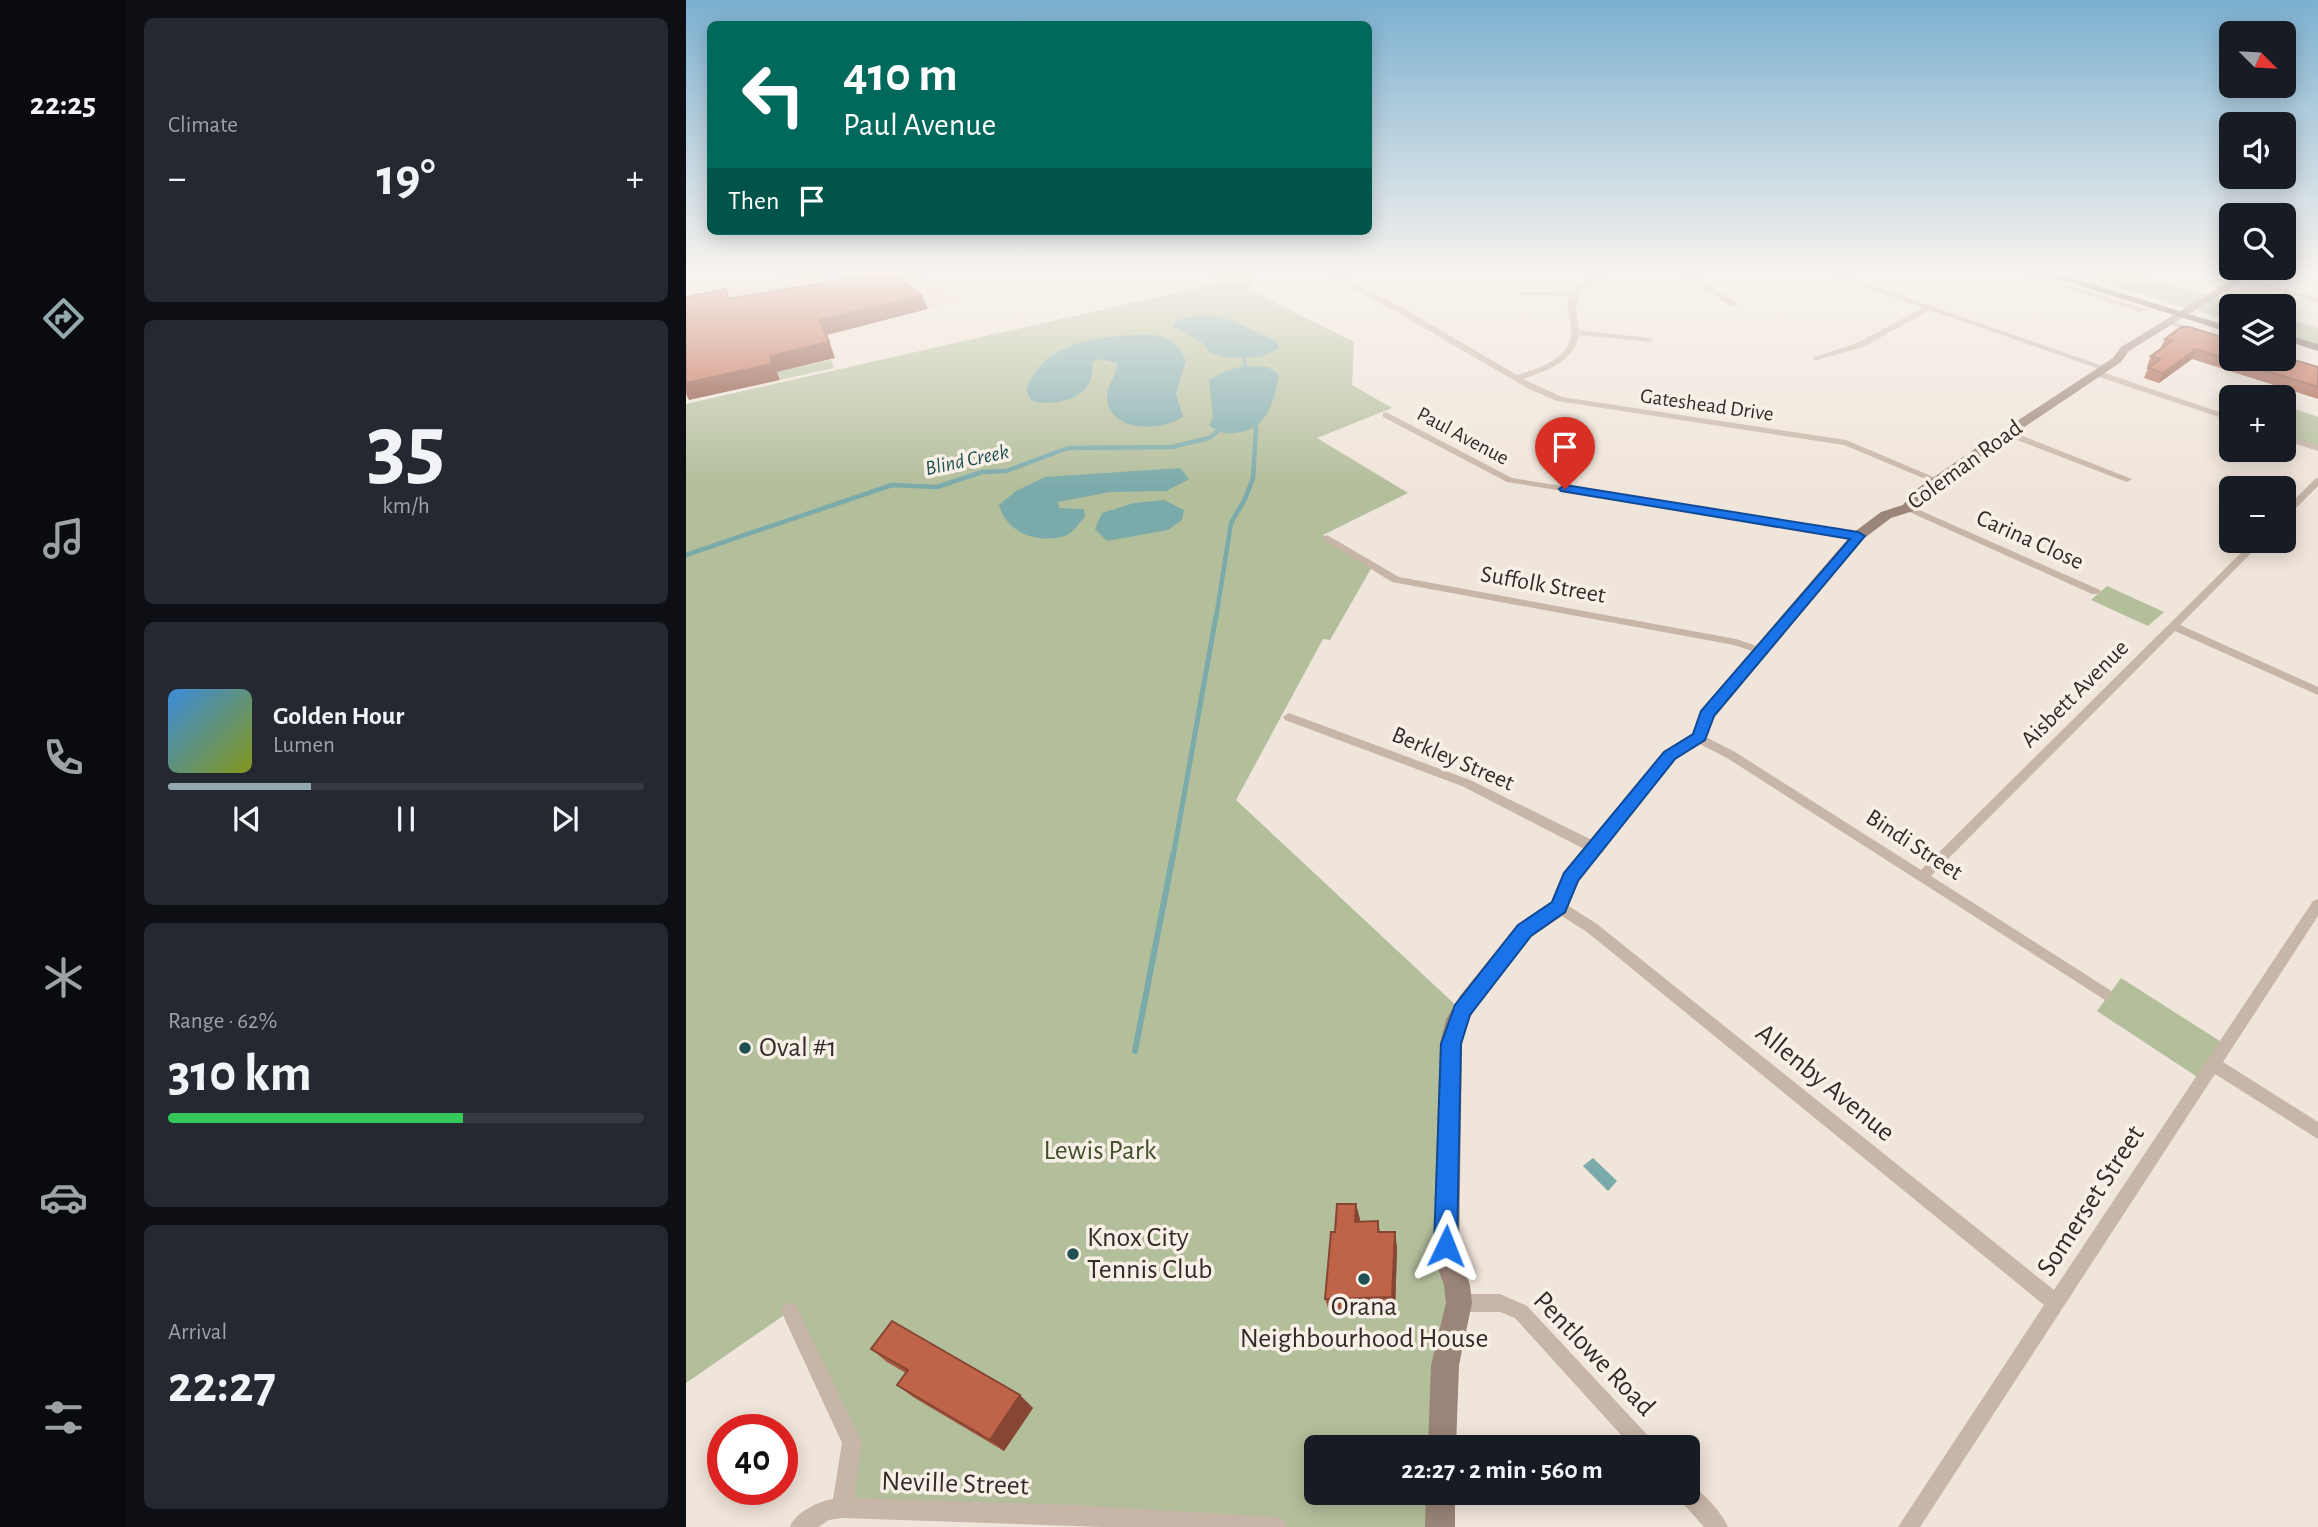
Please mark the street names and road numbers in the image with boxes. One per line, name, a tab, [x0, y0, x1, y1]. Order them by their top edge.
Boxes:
street label: Gateshead Drive	[1639, 385, 1775, 425]
street label: Paul Avenue	[1414, 403, 1512, 469]
street label: Coleman Road	[1903, 416, 2027, 514]
street label: Carina Close	[1973, 506, 2087, 574]
street label: Suffolk Street	[1479, 562, 1608, 608]
street label: Aisbett Avenue	[2017, 636, 2133, 752]
street label: Berkley Street	[1388, 723, 1518, 796]
street label: Bindi Street	[1861, 805, 1967, 885]
street label: Allenby Avenue	[1750, 1019, 1900, 1147]
street label: Somerset Street	[2032, 1121, 2150, 1281]
street label: Pentlowe Road	[1528, 1286, 1660, 1422]
street label: Neville Street	[881, 1467, 1029, 1501]

